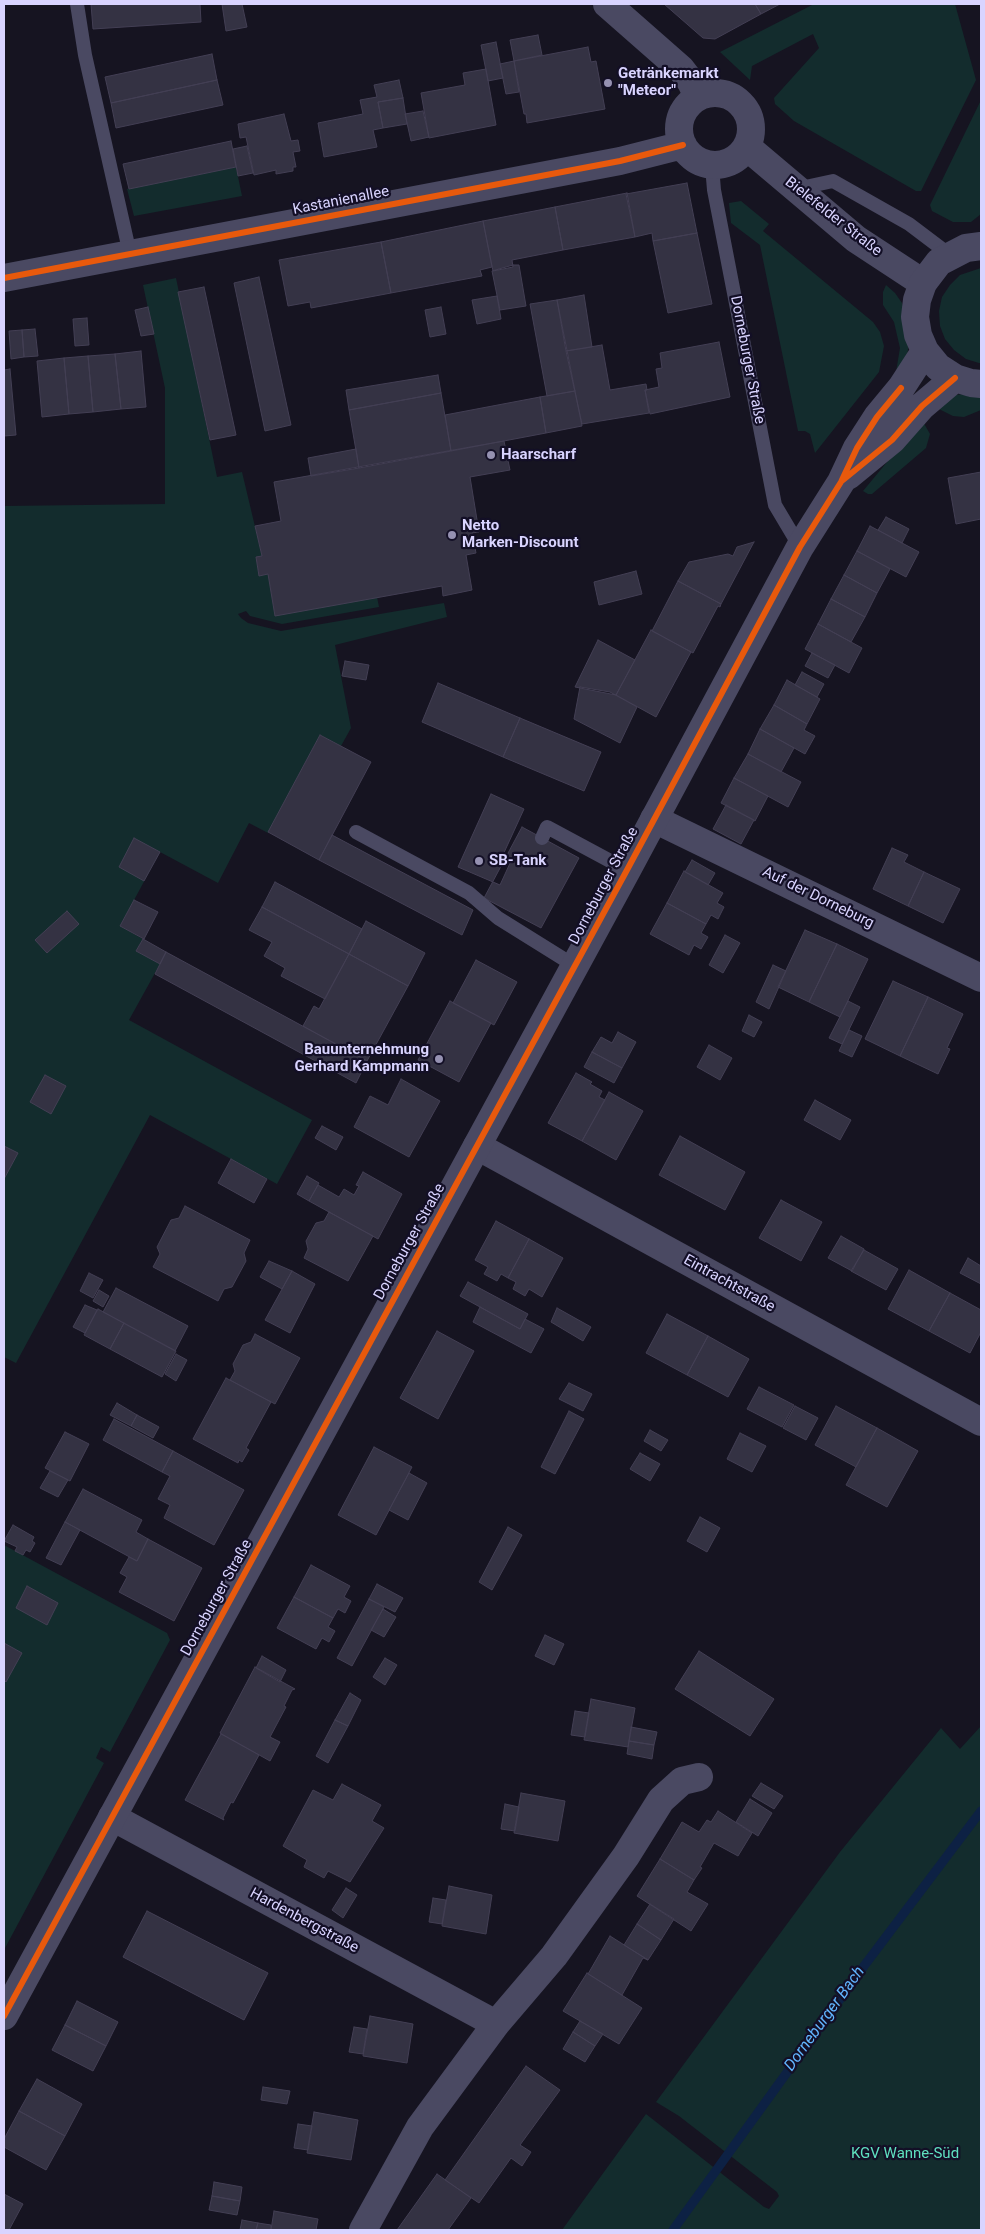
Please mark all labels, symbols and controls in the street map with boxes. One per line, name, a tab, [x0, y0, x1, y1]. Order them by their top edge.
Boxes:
place label: Getränkemarkt "Meteor"	[618, 65, 719, 100]
marker: Getränkemarkt "Meteor"	[602, 77, 614, 89]
street label: Bielefelder Straße	[781, 174, 885, 260]
street label: Kastanienallee	[291, 183, 391, 219]
street label: Dorneburger Straße	[726, 294, 768, 426]
place label: Haarscharf	[501, 446, 576, 464]
marker: Haarscharf	[485, 449, 497, 461]
place label: Netto Marken-Discount	[462, 517, 579, 552]
marker: Netto Marken-Discount	[446, 529, 458, 541]
street label: Dorneburger Straße	[565, 824, 643, 948]
place label: SB-Tank	[489, 852, 546, 870]
marker: SB-Tank	[473, 855, 485, 867]
street label: Auf der Dorneburg	[759, 863, 877, 933]
place label: Bauunternehmung Gerhard Kampmann	[294, 1041, 429, 1076]
marker: Bauunternehmung Gerhard Kampmann	[433, 1053, 445, 1065]
street label: Dorneburger Straße	[371, 1181, 449, 1303]
street label: Eintrachtstraße	[680, 1251, 778, 1317]
street label: Dorneburger Straße	[178, 1537, 256, 1659]
street label: Hardenbergstraße	[246, 1885, 362, 1957]
water label: Dorneburger Bach	[781, 1963, 869, 2075]
park label: KGV Wanne-Süd	[851, 2145, 959, 2163]

